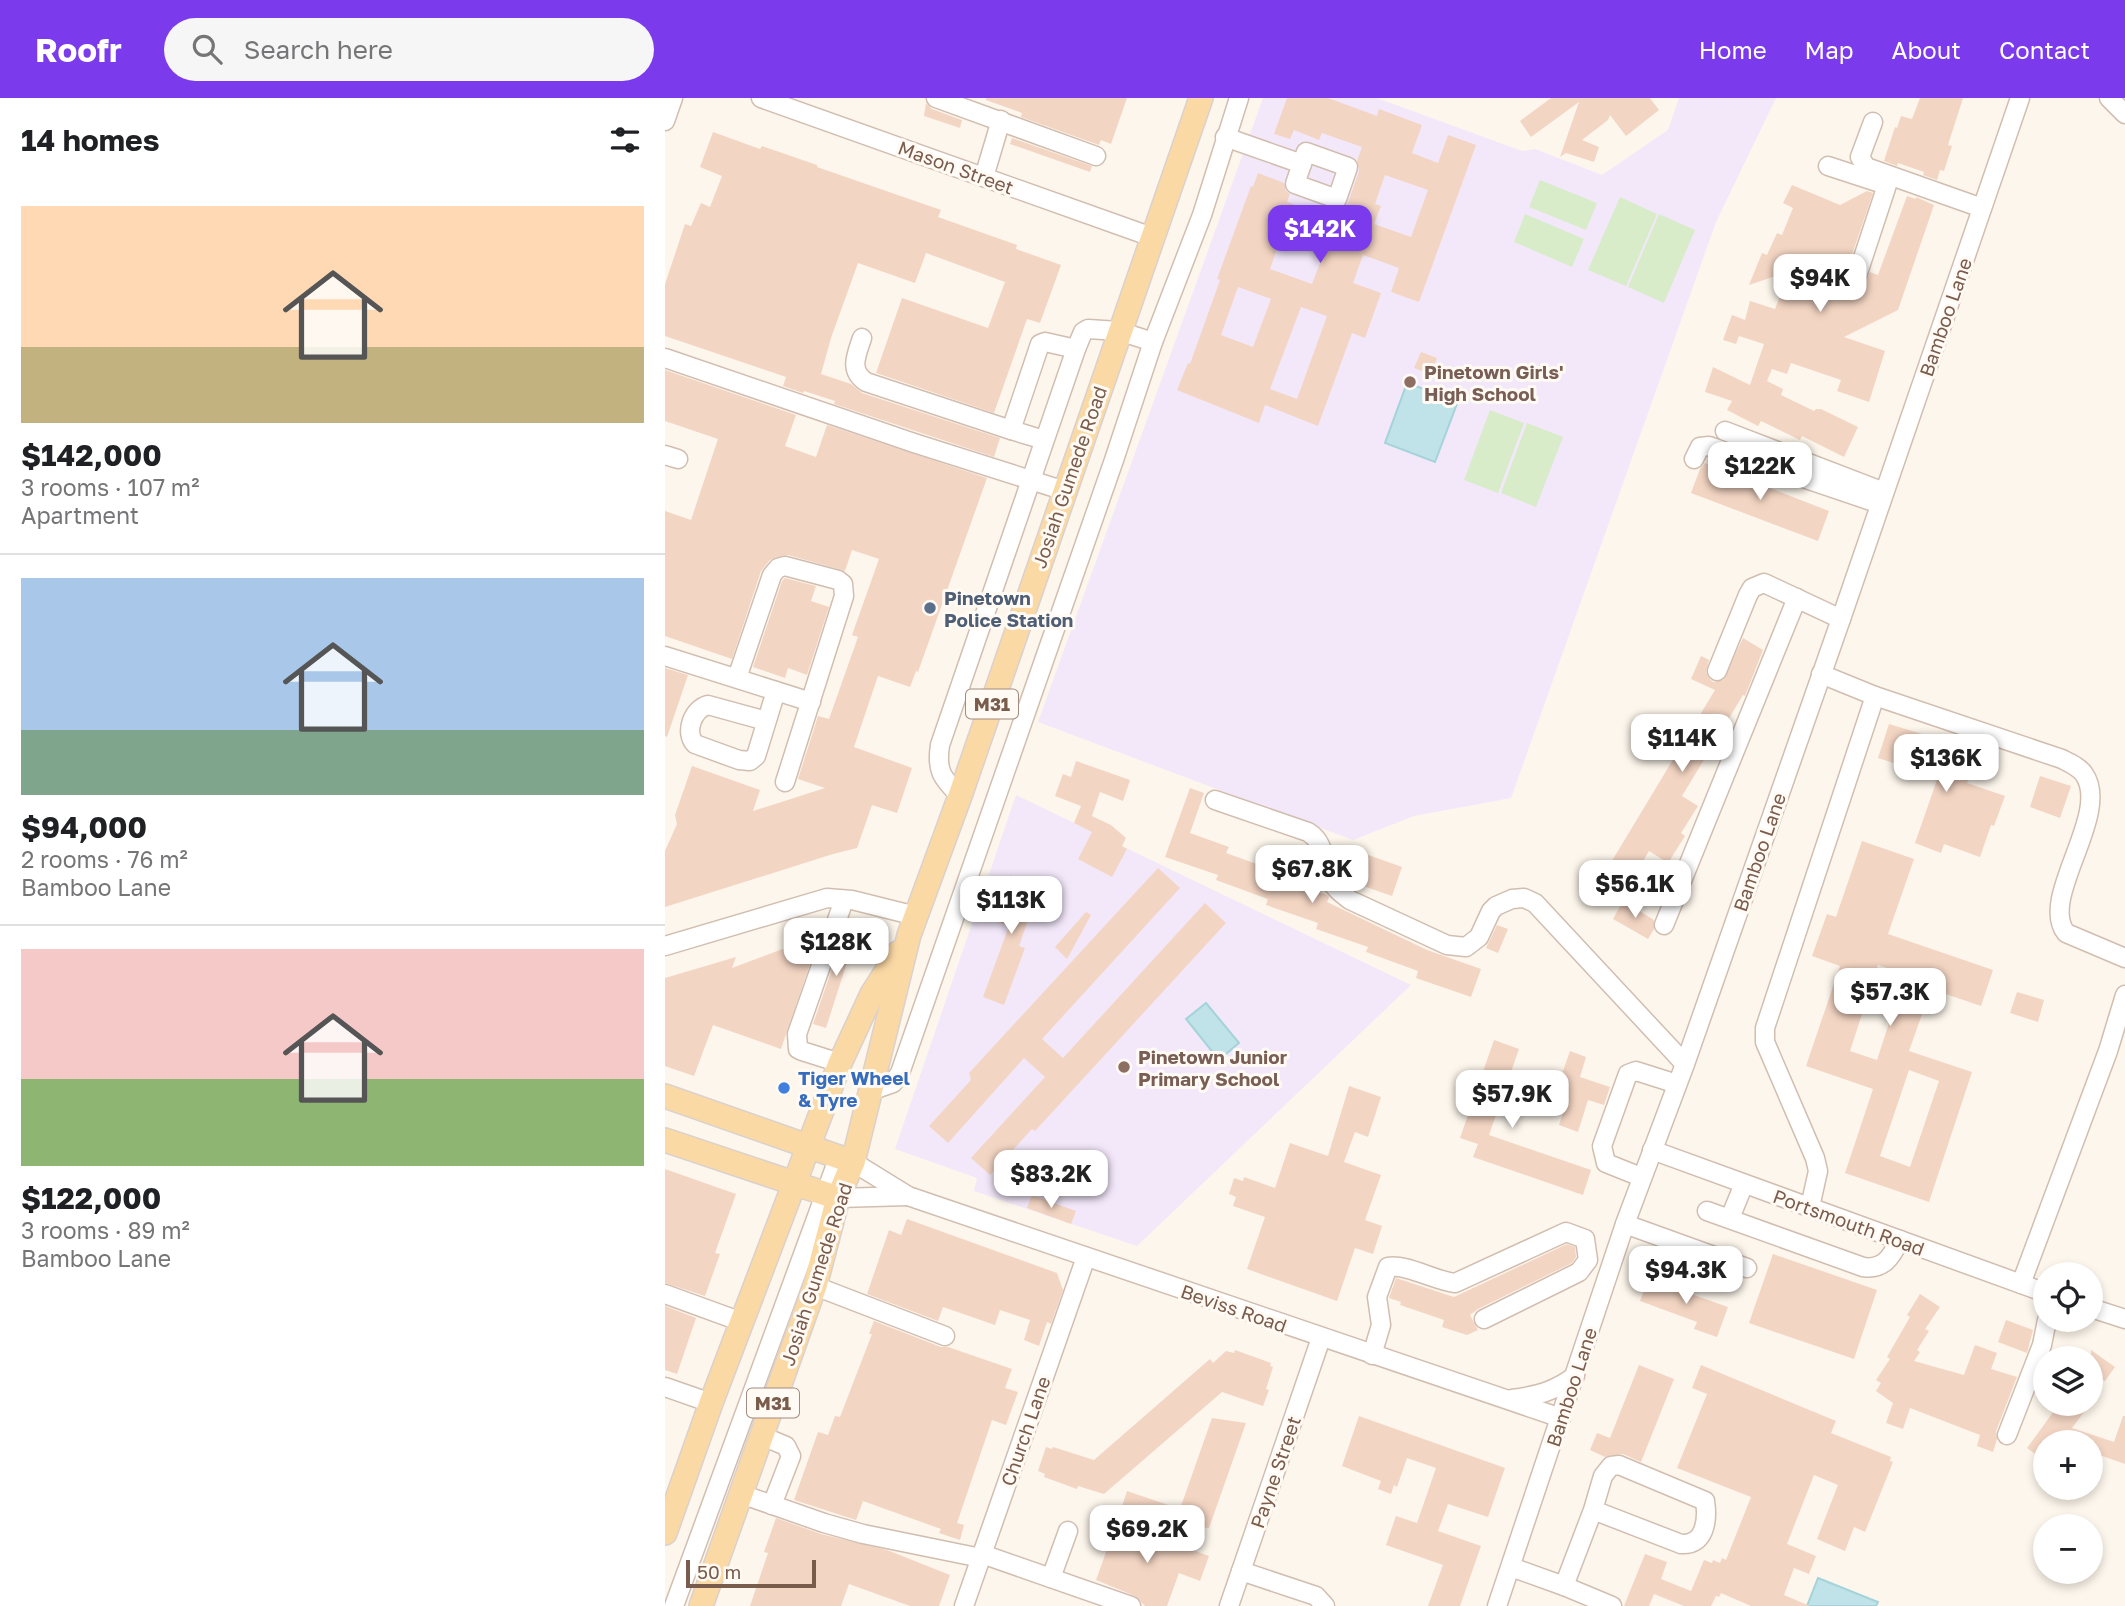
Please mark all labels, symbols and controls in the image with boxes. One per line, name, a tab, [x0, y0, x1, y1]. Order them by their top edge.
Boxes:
search box	[164, 18, 654, 81]
text: Roofr	[35, 30, 122, 69]
icon: search	[188, 30, 226, 68]
text: Search here	[244, 34, 393, 65]
text: Home	[1699, 35, 1767, 64]
text: Map	[1805, 35, 1854, 64]
text: About	[1892, 35, 1961, 64]
text: Contact	[1999, 35, 2090, 64]
icon: filters	[606, 121, 644, 159]
text: 14 homes	[21, 122, 160, 158]
street label: Mason Street	[895, 135, 1017, 199]
pin: $142K	[1271, 206, 1369, 265]
text: $142K	[1284, 214, 1356, 242]
icon: home	[270, 252, 396, 378]
pin: $94K	[1779, 254, 1861, 314]
street label: Bamboo Lane	[1914, 255, 1976, 379]
text: $94K	[1789, 263, 1851, 291]
place label: Pinetown Girls' High School	[1424, 360, 1564, 405]
marker: Pinetown Girls' High School	[1402, 374, 1418, 390]
street label: Josiah Gumede Road	[1027, 383, 1111, 571]
text: $142,000	[21, 437, 162, 473]
pin: $122K	[1711, 442, 1809, 502]
text: $122K	[1724, 451, 1796, 479]
text: 3 rooms · 107 m²	[21, 473, 199, 501]
text: Apartment	[21, 501, 139, 529]
place label: Pinetown Police Station	[944, 586, 1073, 631]
marker: Pinetown Police Station	[922, 600, 938, 616]
icon: home	[270, 624, 396, 750]
road number: M31	[966, 690, 1018, 718]
pin: $114K	[1633, 714, 1731, 774]
text: $114K	[1647, 723, 1717, 751]
pin: $136K	[1897, 734, 1995, 794]
text: $136K	[1910, 743, 1982, 771]
street label: Bamboo Lane	[1728, 790, 1790, 914]
text: $94,000	[21, 809, 147, 845]
text: 2 rooms · 76 m²	[21, 845, 188, 873]
pin: $67.8K	[1255, 846, 1369, 905]
text: $67.8K	[1271, 854, 1353, 882]
pin: $56.1K	[1578, 860, 1692, 920]
text: $56.1K	[1595, 869, 1675, 897]
text: Bamboo Lane	[21, 873, 171, 901]
pin: $113K	[962, 876, 1060, 936]
text: $113K	[976, 885, 1046, 913]
pin: $128K	[787, 918, 885, 978]
text: $128K	[800, 927, 872, 955]
pin: $57.3K	[1833, 968, 1947, 1028]
text: $57.3K	[1850, 977, 1930, 1005]
icon: home	[270, 995, 396, 1121]
place label: Pinetown Junior Primary School	[1138, 1045, 1288, 1090]
marker: Pinetown Junior Primary School	[1116, 1059, 1132, 1075]
place label: Tiger Wheel & Tyre	[798, 1066, 910, 1111]
pin: $57.9K	[1455, 1070, 1569, 1130]
text: $57.9K	[1472, 1079, 1552, 1107]
marker: Tiger Wheel & Tyre	[776, 1080, 792, 1096]
pin: $83.2K	[994, 1150, 1108, 1210]
text: $83.2K	[1010, 1159, 1092, 1187]
text: $122,000	[21, 1180, 161, 1216]
street label: Josiah Gumede Road	[776, 1180, 856, 1368]
street label: Portsmouth Road	[1770, 1184, 1928, 1260]
text: 3 rooms · 89 m²	[21, 1216, 190, 1244]
text: Bamboo Lane	[21, 1244, 171, 1272]
pin: $94.3K	[1629, 1246, 1743, 1306]
text: $94.3K	[1645, 1255, 1727, 1283]
map controls	[2033, 1262, 2103, 1584]
button: locate	[2033, 1262, 2103, 1332]
street label: Beviss Road	[1178, 1279, 1290, 1337]
street label: Bamboo Lane	[1541, 1324, 1601, 1450]
button: layers	[2033, 1346, 2103, 1416]
street label: Church Lane	[995, 1373, 1055, 1489]
road number: M31	[747, 1388, 799, 1418]
street label: Payne Street	[1245, 1413, 1305, 1531]
button: +	[2033, 1430, 2103, 1500]
pin: $69.2K	[1090, 1506, 1204, 1565]
text: $69.2K	[1106, 1514, 1188, 1542]
button: −	[2033, 1514, 2103, 1584]
scale bar	[686, 1557, 815, 1589]
text: 50 m	[697, 1560, 741, 1583]

